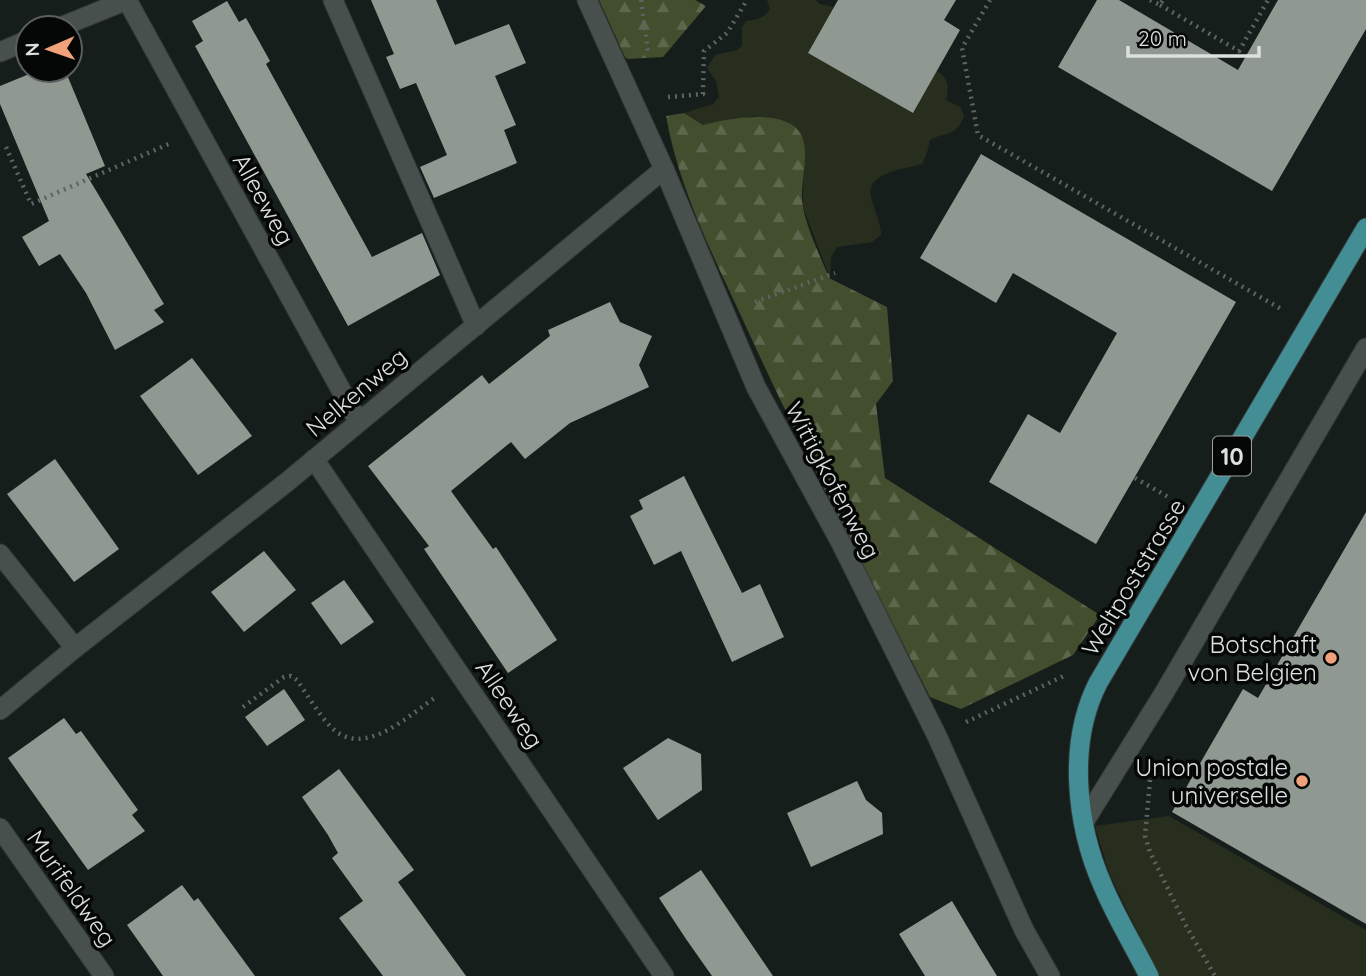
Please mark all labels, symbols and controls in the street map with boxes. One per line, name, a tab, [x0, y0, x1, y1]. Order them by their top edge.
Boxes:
north arrow	[14, 14, 84, 84]
scale bar	[1128, 14, 1259, 58]
text: 20 m	[1138, 25, 1187, 51]
text: N	[20, 42, 44, 57]
street label: Alleeweg	[227, 148, 301, 250]
street label: Nelkenweg	[299, 341, 413, 443]
street label: Wittigkofenweg	[779, 397, 887, 563]
road number: 10	[1213, 436, 1251, 476]
street label: Weltpoststrasse	[1074, 493, 1192, 661]
place label: Botschaft von Belgien	[1188, 629, 1317, 687]
marker: Botschaft von Belgien	[1323, 650, 1339, 666]
street label: Alleeweg	[470, 654, 550, 754]
place label: Union postale universelle	[1135, 752, 1288, 810]
marker: Union postale universelle	[1294, 773, 1310, 789]
street label: Murifeldweg	[21, 824, 123, 952]

